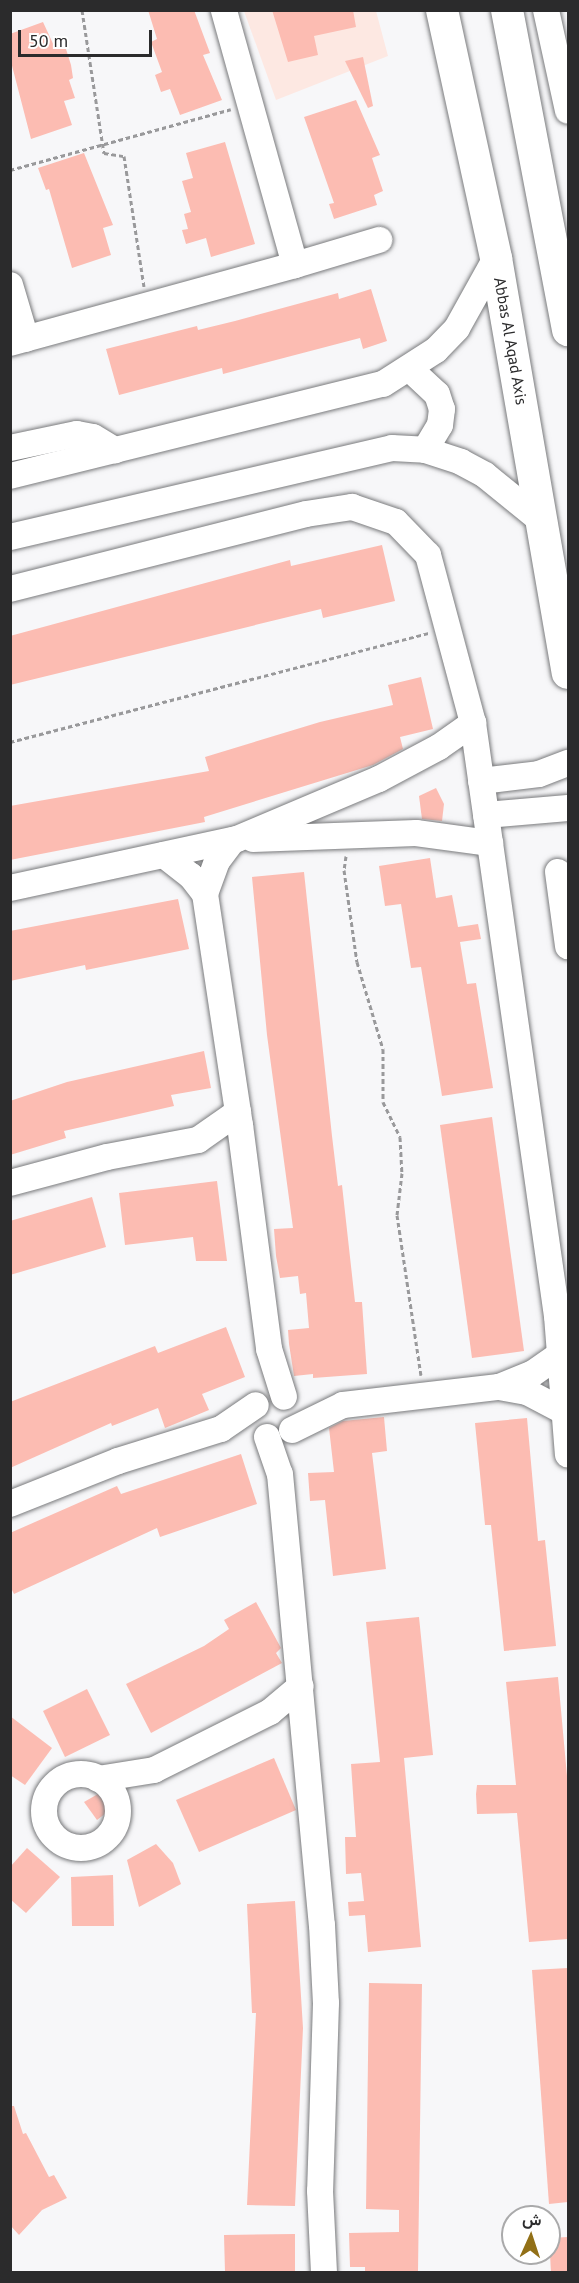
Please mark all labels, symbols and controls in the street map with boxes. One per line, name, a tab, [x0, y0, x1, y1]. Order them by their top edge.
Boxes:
scale bar	[21, 18, 154, 56]
text: 50 m	[29, 29, 68, 52]
street label: Abbas Al Aqad Axis	[490, 275, 532, 407]
north arrow	[501, 2205, 561, 2265]
text: ش	[522, 2209, 542, 2230]

